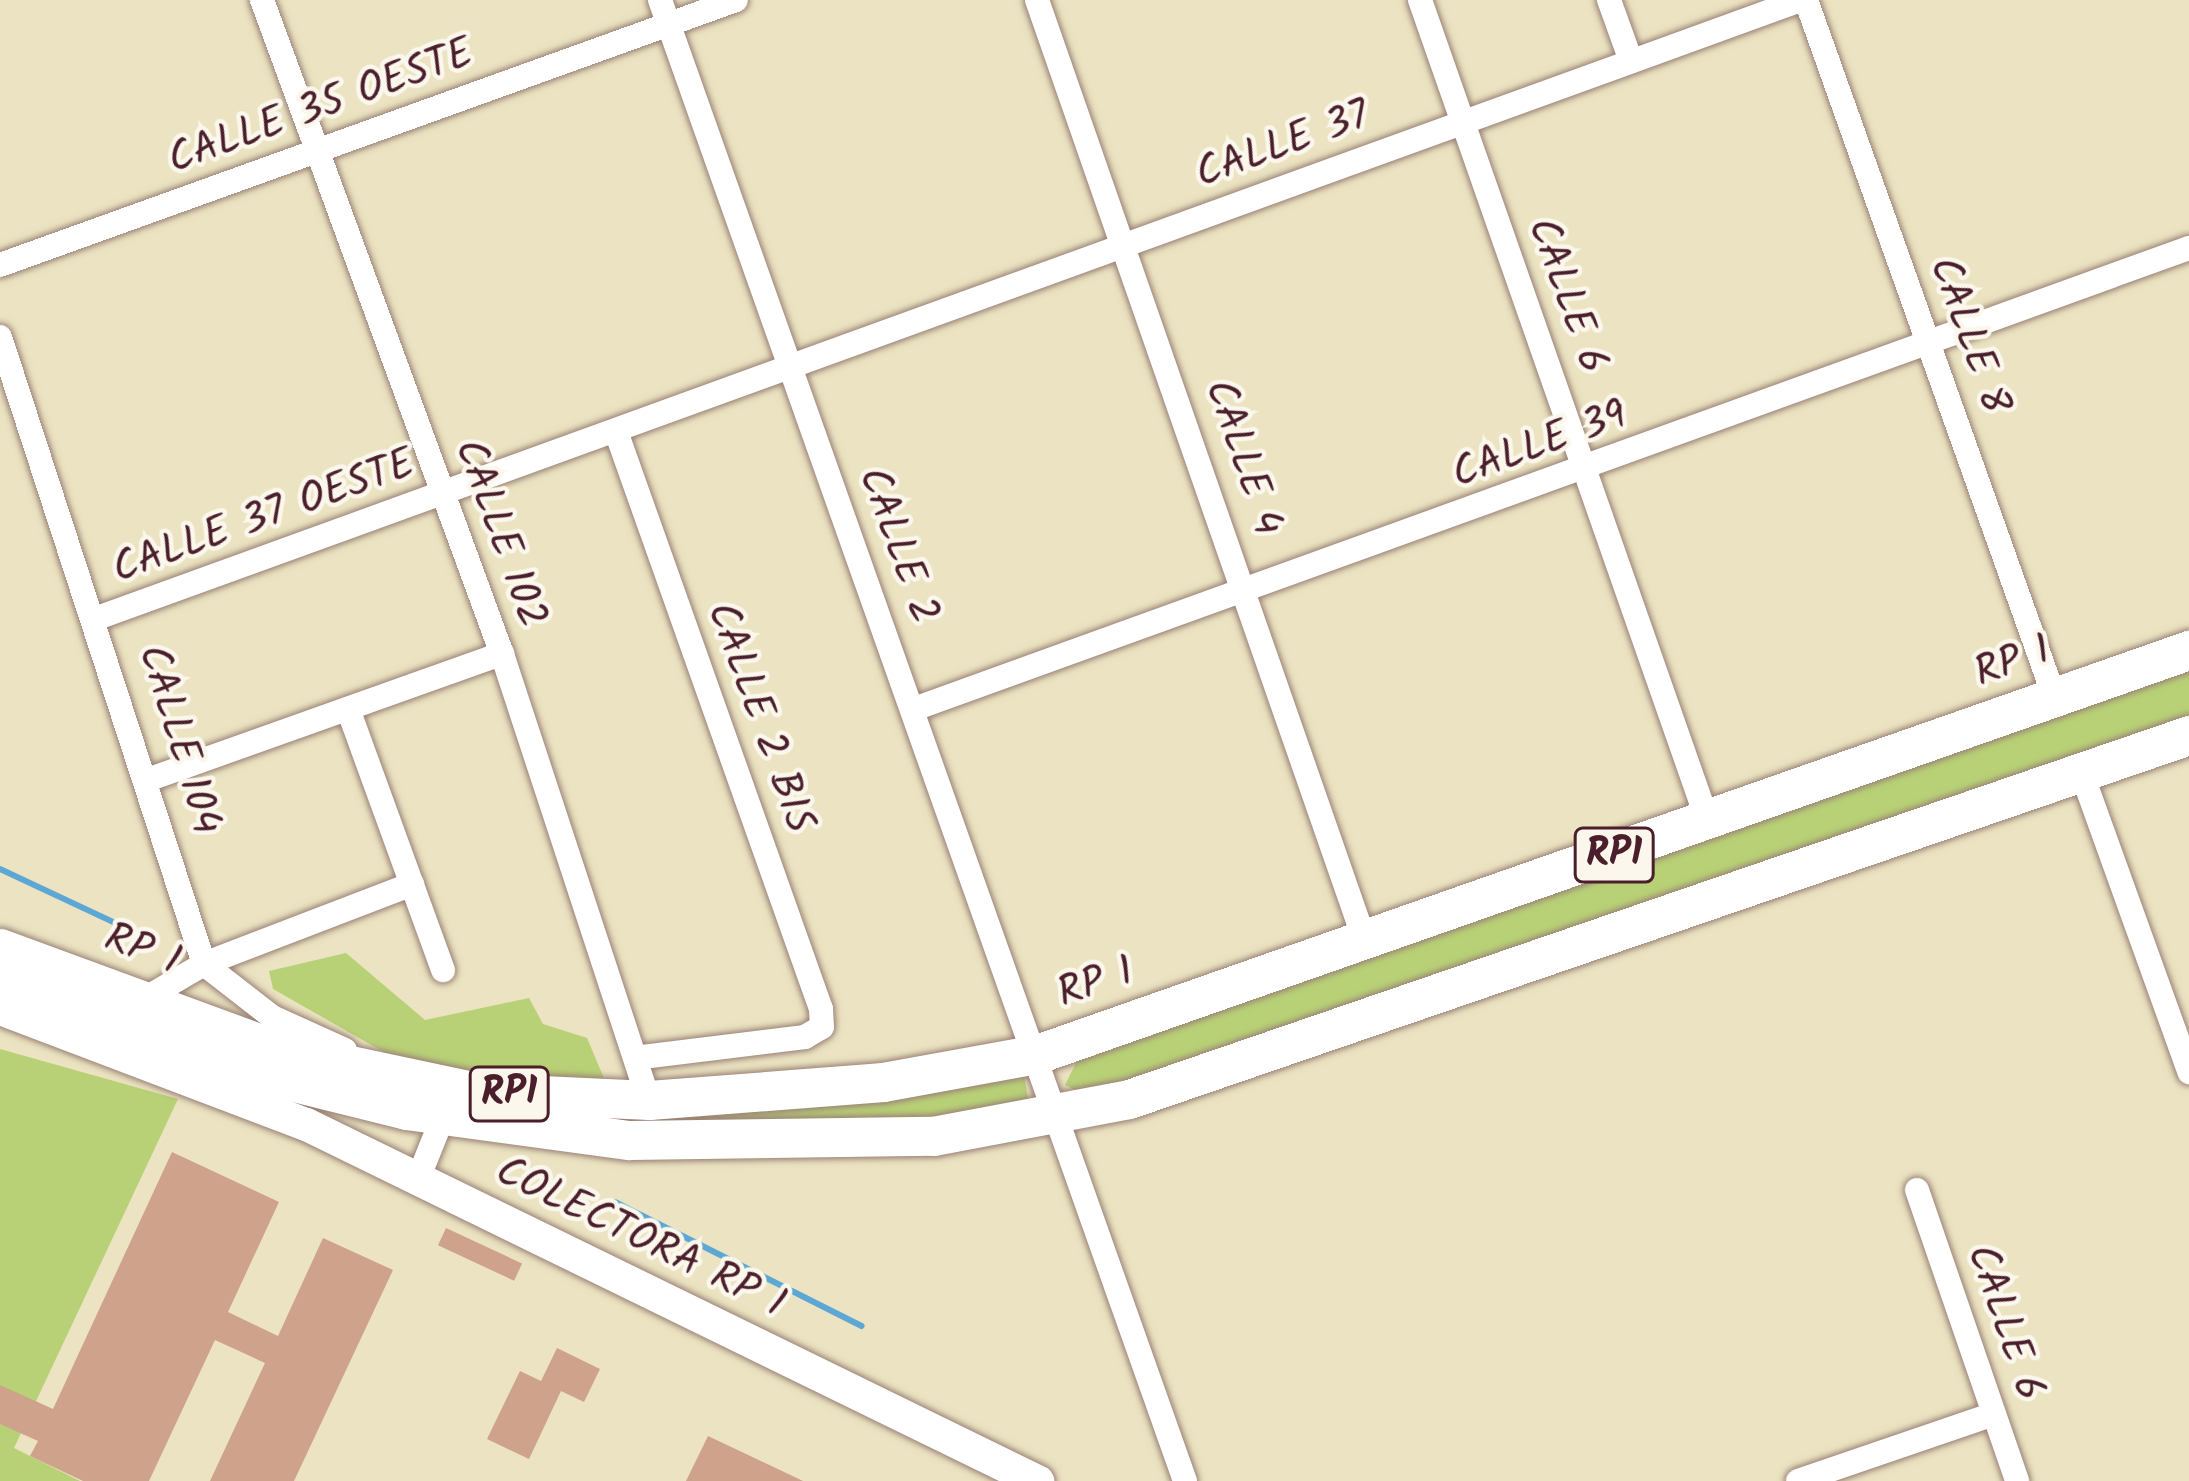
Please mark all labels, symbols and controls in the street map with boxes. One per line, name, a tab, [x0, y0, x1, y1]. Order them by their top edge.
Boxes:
street label: CALLE 35 OESTE	[162, 29, 480, 187]
street label: CALLE 37	[1189, 91, 1377, 201]
street label: CALLE 6	[1515, 212, 1617, 380]
street label: CALLE 8	[1916, 251, 2020, 421]
street label: CALLE 4	[1192, 374, 1292, 542]
street label: CALLE 39	[1446, 391, 1634, 501]
street label: CALLE 102	[442, 433, 556, 635]
street label: CALLE 37 OESTE	[106, 440, 422, 596]
street label: CALLE 2	[846, 461, 948, 631]
street label: CALLE 2 BIS	[694, 596, 824, 840]
street label: RP 1	[1968, 626, 2058, 700]
street label: CALLE 104	[125, 639, 231, 841]
road number: RP1	[1572, 822, 1656, 888]
street label: RP 1	[97, 914, 187, 988]
street label: RP 1	[1051, 948, 1141, 1020]
road number: RP1	[467, 1061, 551, 1127]
street label: COLECTORA RP 1	[487, 1147, 793, 1331]
street label: CALLE 6	[1954, 1239, 2054, 1407]

